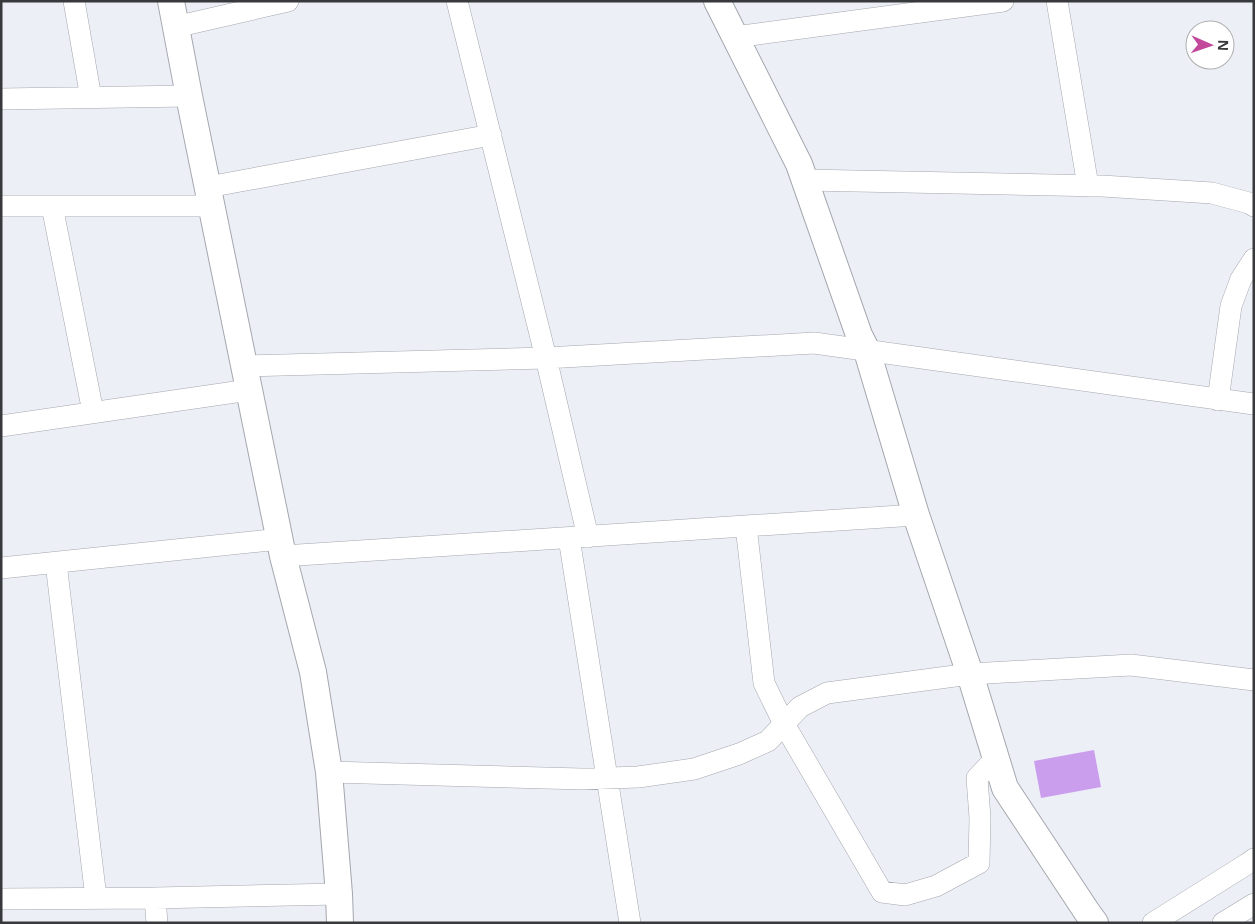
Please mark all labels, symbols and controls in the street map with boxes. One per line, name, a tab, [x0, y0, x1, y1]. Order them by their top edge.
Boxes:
north arrow	[1185, 20, 1235, 70]
text: N	[1214, 39, 1233, 51]

